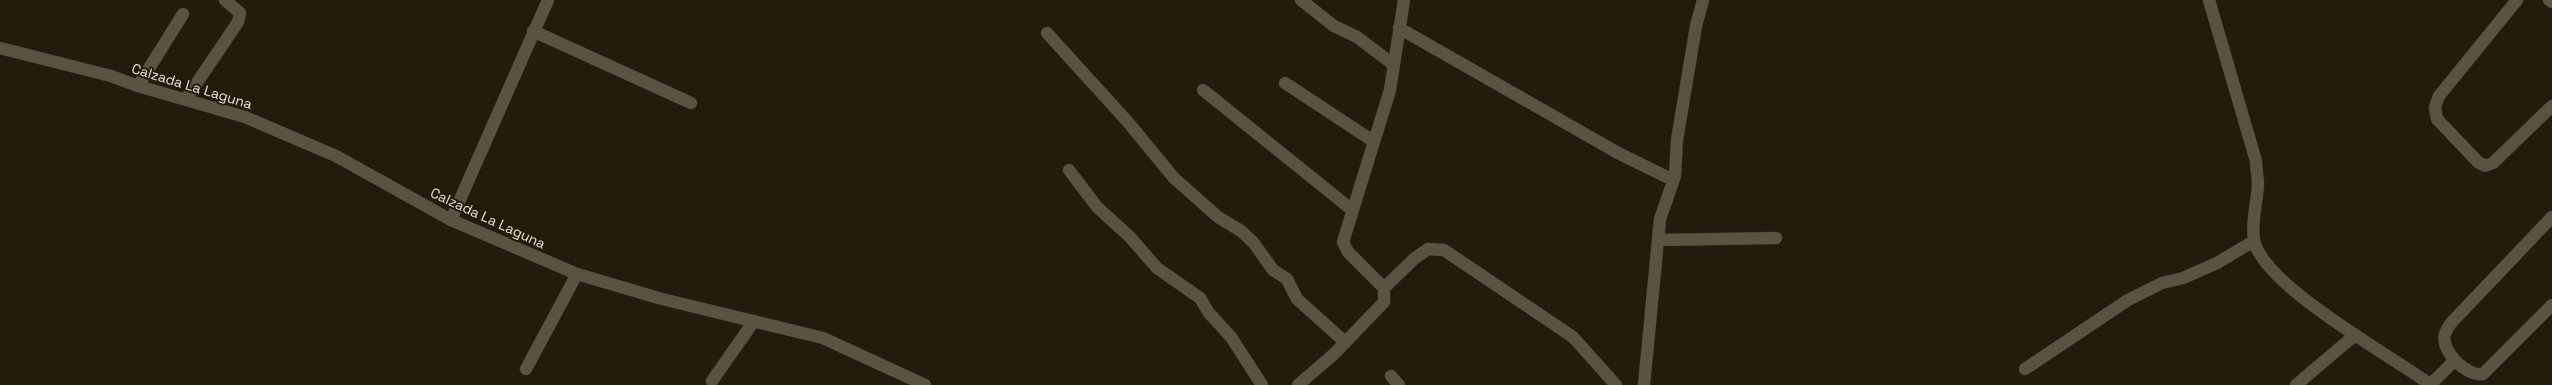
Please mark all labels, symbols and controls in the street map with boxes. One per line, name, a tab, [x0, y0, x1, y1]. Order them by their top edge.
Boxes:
street label: Calzada La Laguna	[129, 59, 255, 113]
street label: Calzada La Laguna	[427, 183, 549, 253]

